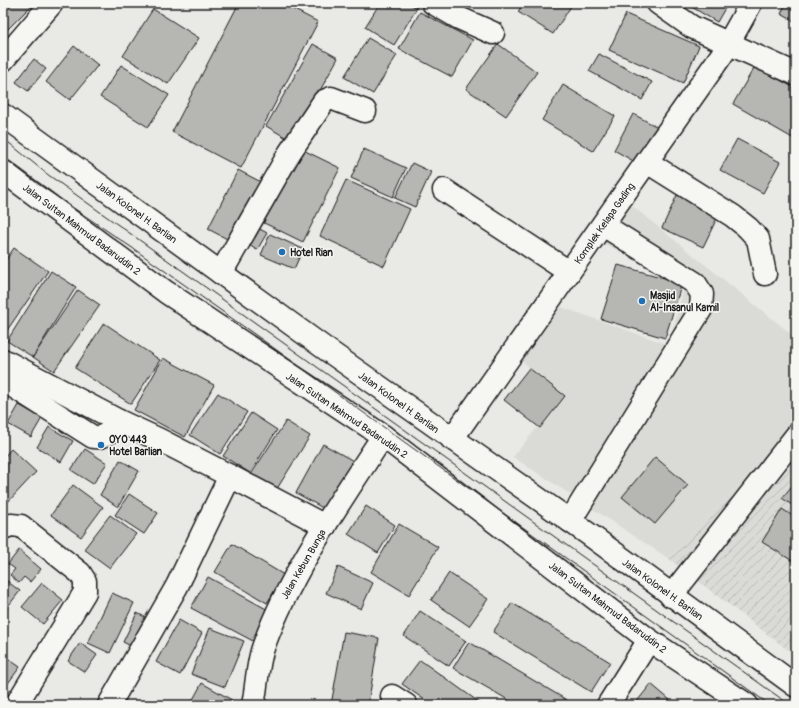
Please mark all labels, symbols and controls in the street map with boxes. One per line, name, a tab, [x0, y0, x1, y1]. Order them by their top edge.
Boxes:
street label: Jalan Kolonel H. Barlian	[94, 180, 179, 246]
street label: Komplek Kelapa Gading	[572, 181, 637, 267]
street label: Jalan Sultan Mahmud Badaruddin 2	[20, 182, 143, 278]
marker: Hotel Rian	[277, 247, 287, 257]
place label: Hotel Rian	[290, 247, 333, 259]
place label: Masjid Al-Insanul Kamil	[650, 290, 719, 314]
marker: Masjid Al-Insanul Kamil	[637, 296, 647, 306]
street label: Jalan Sultan Mahmud Badaruddin 2	[283, 370, 410, 461]
street label: Jalan Kolonel H. Barlian	[356, 370, 441, 436]
place label: OYO 443 Hotel Barlian	[109, 434, 163, 458]
marker: OYO 443 Hotel Barlian	[96, 440, 106, 450]
street label: Jalan Kebun Bunga	[279, 527, 329, 602]
street label: Jalan Kolonel H. Barlian	[620, 557, 705, 623]
street label: Jalan Sultan Mahmud Badaruddin 2	[546, 560, 669, 656]

